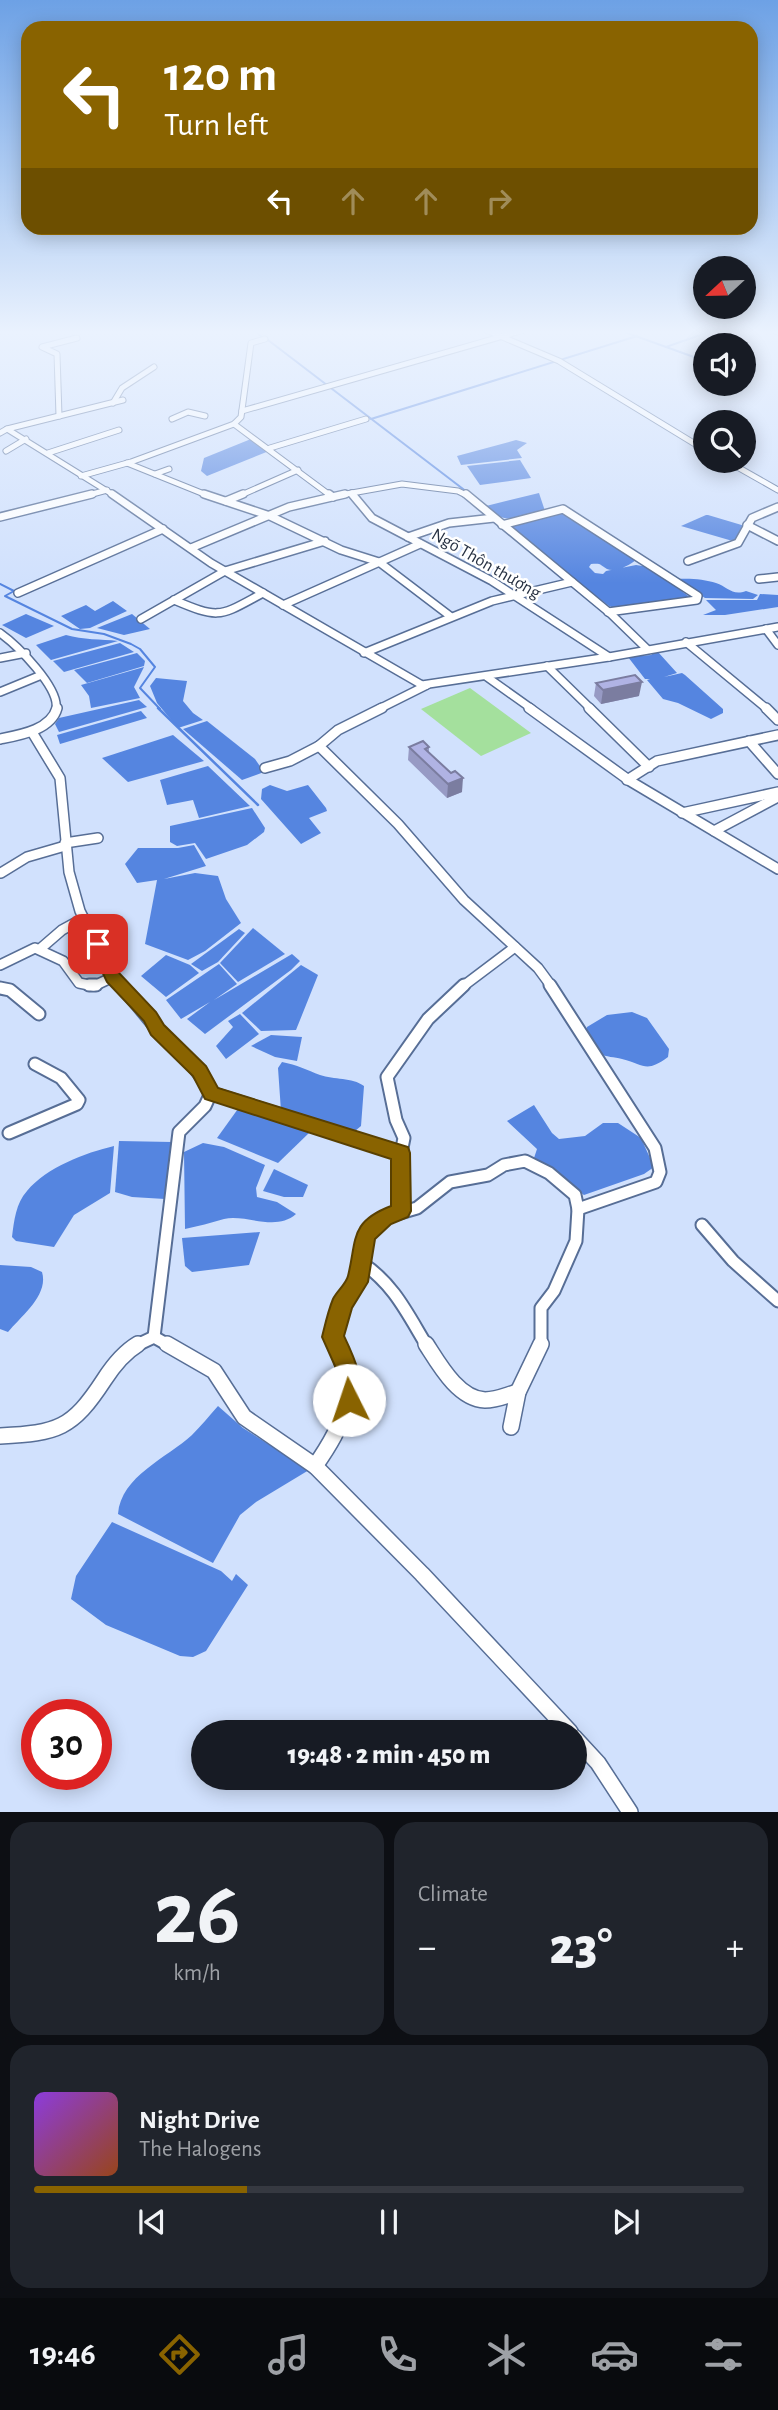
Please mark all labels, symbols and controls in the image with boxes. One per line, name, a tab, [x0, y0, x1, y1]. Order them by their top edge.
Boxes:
icon: left	[49, 49, 140, 140]
text: 120 m	[164, 51, 277, 100]
text: Turn left	[164, 109, 268, 141]
icon: left	[261, 182, 299, 220]
icon: ahead	[334, 182, 372, 220]
icon: ahead	[407, 182, 445, 220]
icon: right	[480, 182, 518, 220]
north arrow	[693, 256, 756, 318]
map controls	[693, 256, 756, 473]
button: sound	[693, 333, 756, 396]
button: search	[693, 410, 756, 473]
street label: Ngõ Thôn thượng	[428, 526, 544, 603]
pin	[68, 914, 128, 974]
icon: arrive	[79, 925, 117, 963]
position arrow	[312, 1363, 386, 1437]
speed limit sign: 30	[21, 1699, 112, 1790]
text: 19:48 · 2 min · 450 m	[288, 1742, 490, 1768]
text: 26	[154, 1869, 240, 1960]
text: Climate	[418, 1883, 488, 1906]
text: 23°	[550, 1921, 612, 1973]
text: −	[418, 1929, 436, 1967]
text: +	[726, 1929, 744, 1967]
text: km/h	[173, 1962, 221, 1985]
text: Night Drive	[139, 2107, 260, 2133]
text: The Halogens	[139, 2138, 261, 2161]
icon: previous	[133, 2203, 171, 2241]
icon: pause	[370, 2203, 408, 2241]
icon: next	[607, 2203, 645, 2241]
icon: directions	[155, 2330, 204, 2379]
icon: music	[264, 2330, 313, 2379]
icon: phone	[373, 2330, 422, 2379]
icon: climate	[482, 2330, 531, 2379]
icon: car	[590, 2330, 639, 2379]
icon: filters	[699, 2330, 748, 2379]
text: 19:46	[30, 2338, 96, 2370]

